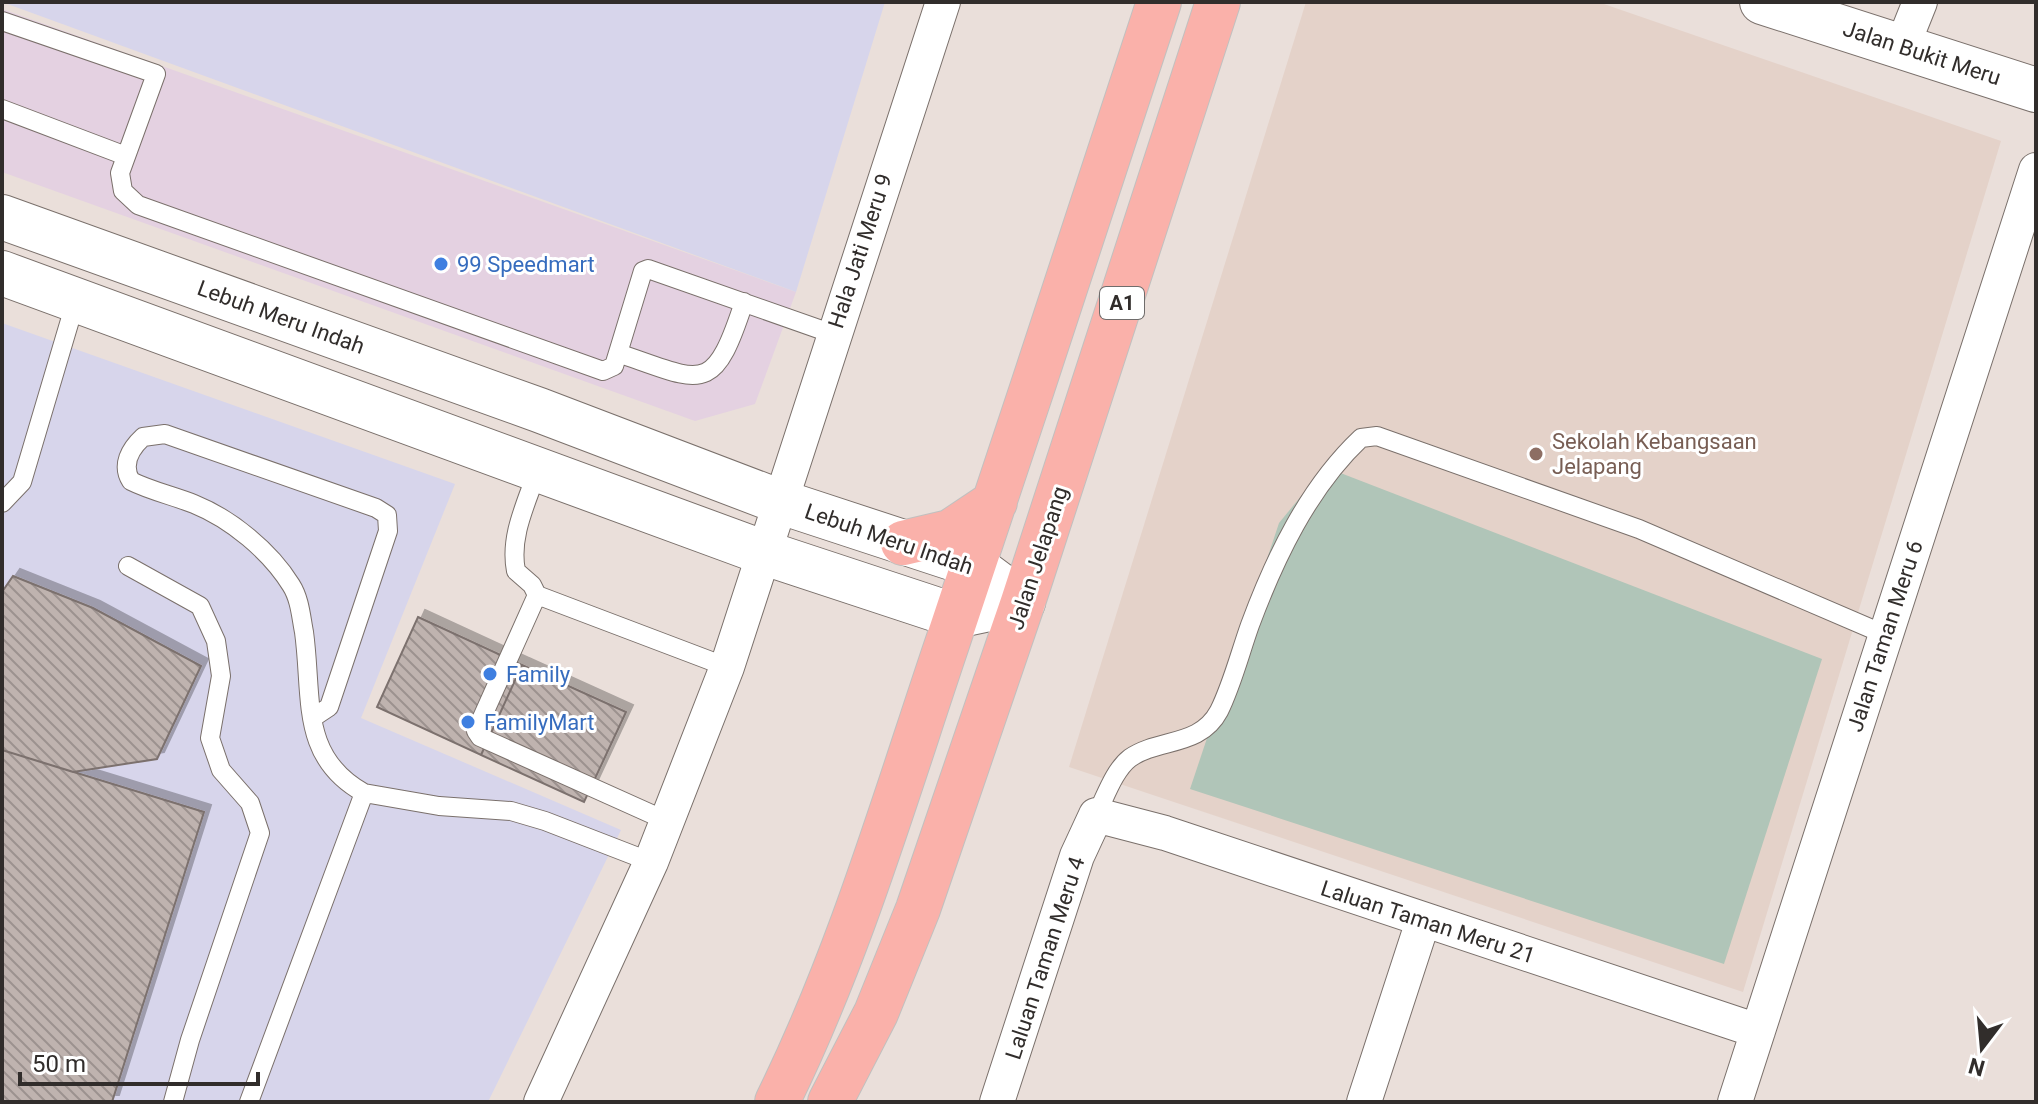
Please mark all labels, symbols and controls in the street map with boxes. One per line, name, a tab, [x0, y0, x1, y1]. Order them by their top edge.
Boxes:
street label: Jalan Bukit Meru	[1840, 16, 2004, 90]
street label: Hala Jati Meru 9	[823, 171, 897, 331]
place label: 99 Speedmart	[457, 252, 595, 277]
marker: 99 Speedmart	[432, 255, 450, 273]
street label: Lebuh Meru Indah	[194, 275, 368, 359]
road number: A1	[1100, 287, 1144, 319]
place label: Sekolah Kebangsaan Jelapang	[1552, 429, 1757, 479]
marker: Sekolah Kebangsaan Jelapang	[1527, 445, 1545, 463]
street label: Jalan Jelapang	[1003, 483, 1073, 633]
street label: Lebuh Meru Indah	[802, 499, 976, 579]
street label: Jalan Taman Meru 6	[1842, 537, 1928, 735]
place label: Family	[506, 662, 571, 687]
marker: Family	[481, 665, 499, 683]
place label: FamilyMart	[484, 710, 595, 735]
marker: FamilyMart	[459, 713, 477, 731]
street label: Laluan Taman Meru 4	[1000, 854, 1090, 1062]
street label: Laluan Taman Meru 21	[1318, 876, 1538, 968]
north arrow	[1942, 1008, 2022, 1088]
scale bar	[20, 1036, 258, 1086]
text: 50 m	[32, 1050, 86, 1078]
text: N	[1966, 1053, 1988, 1081]

